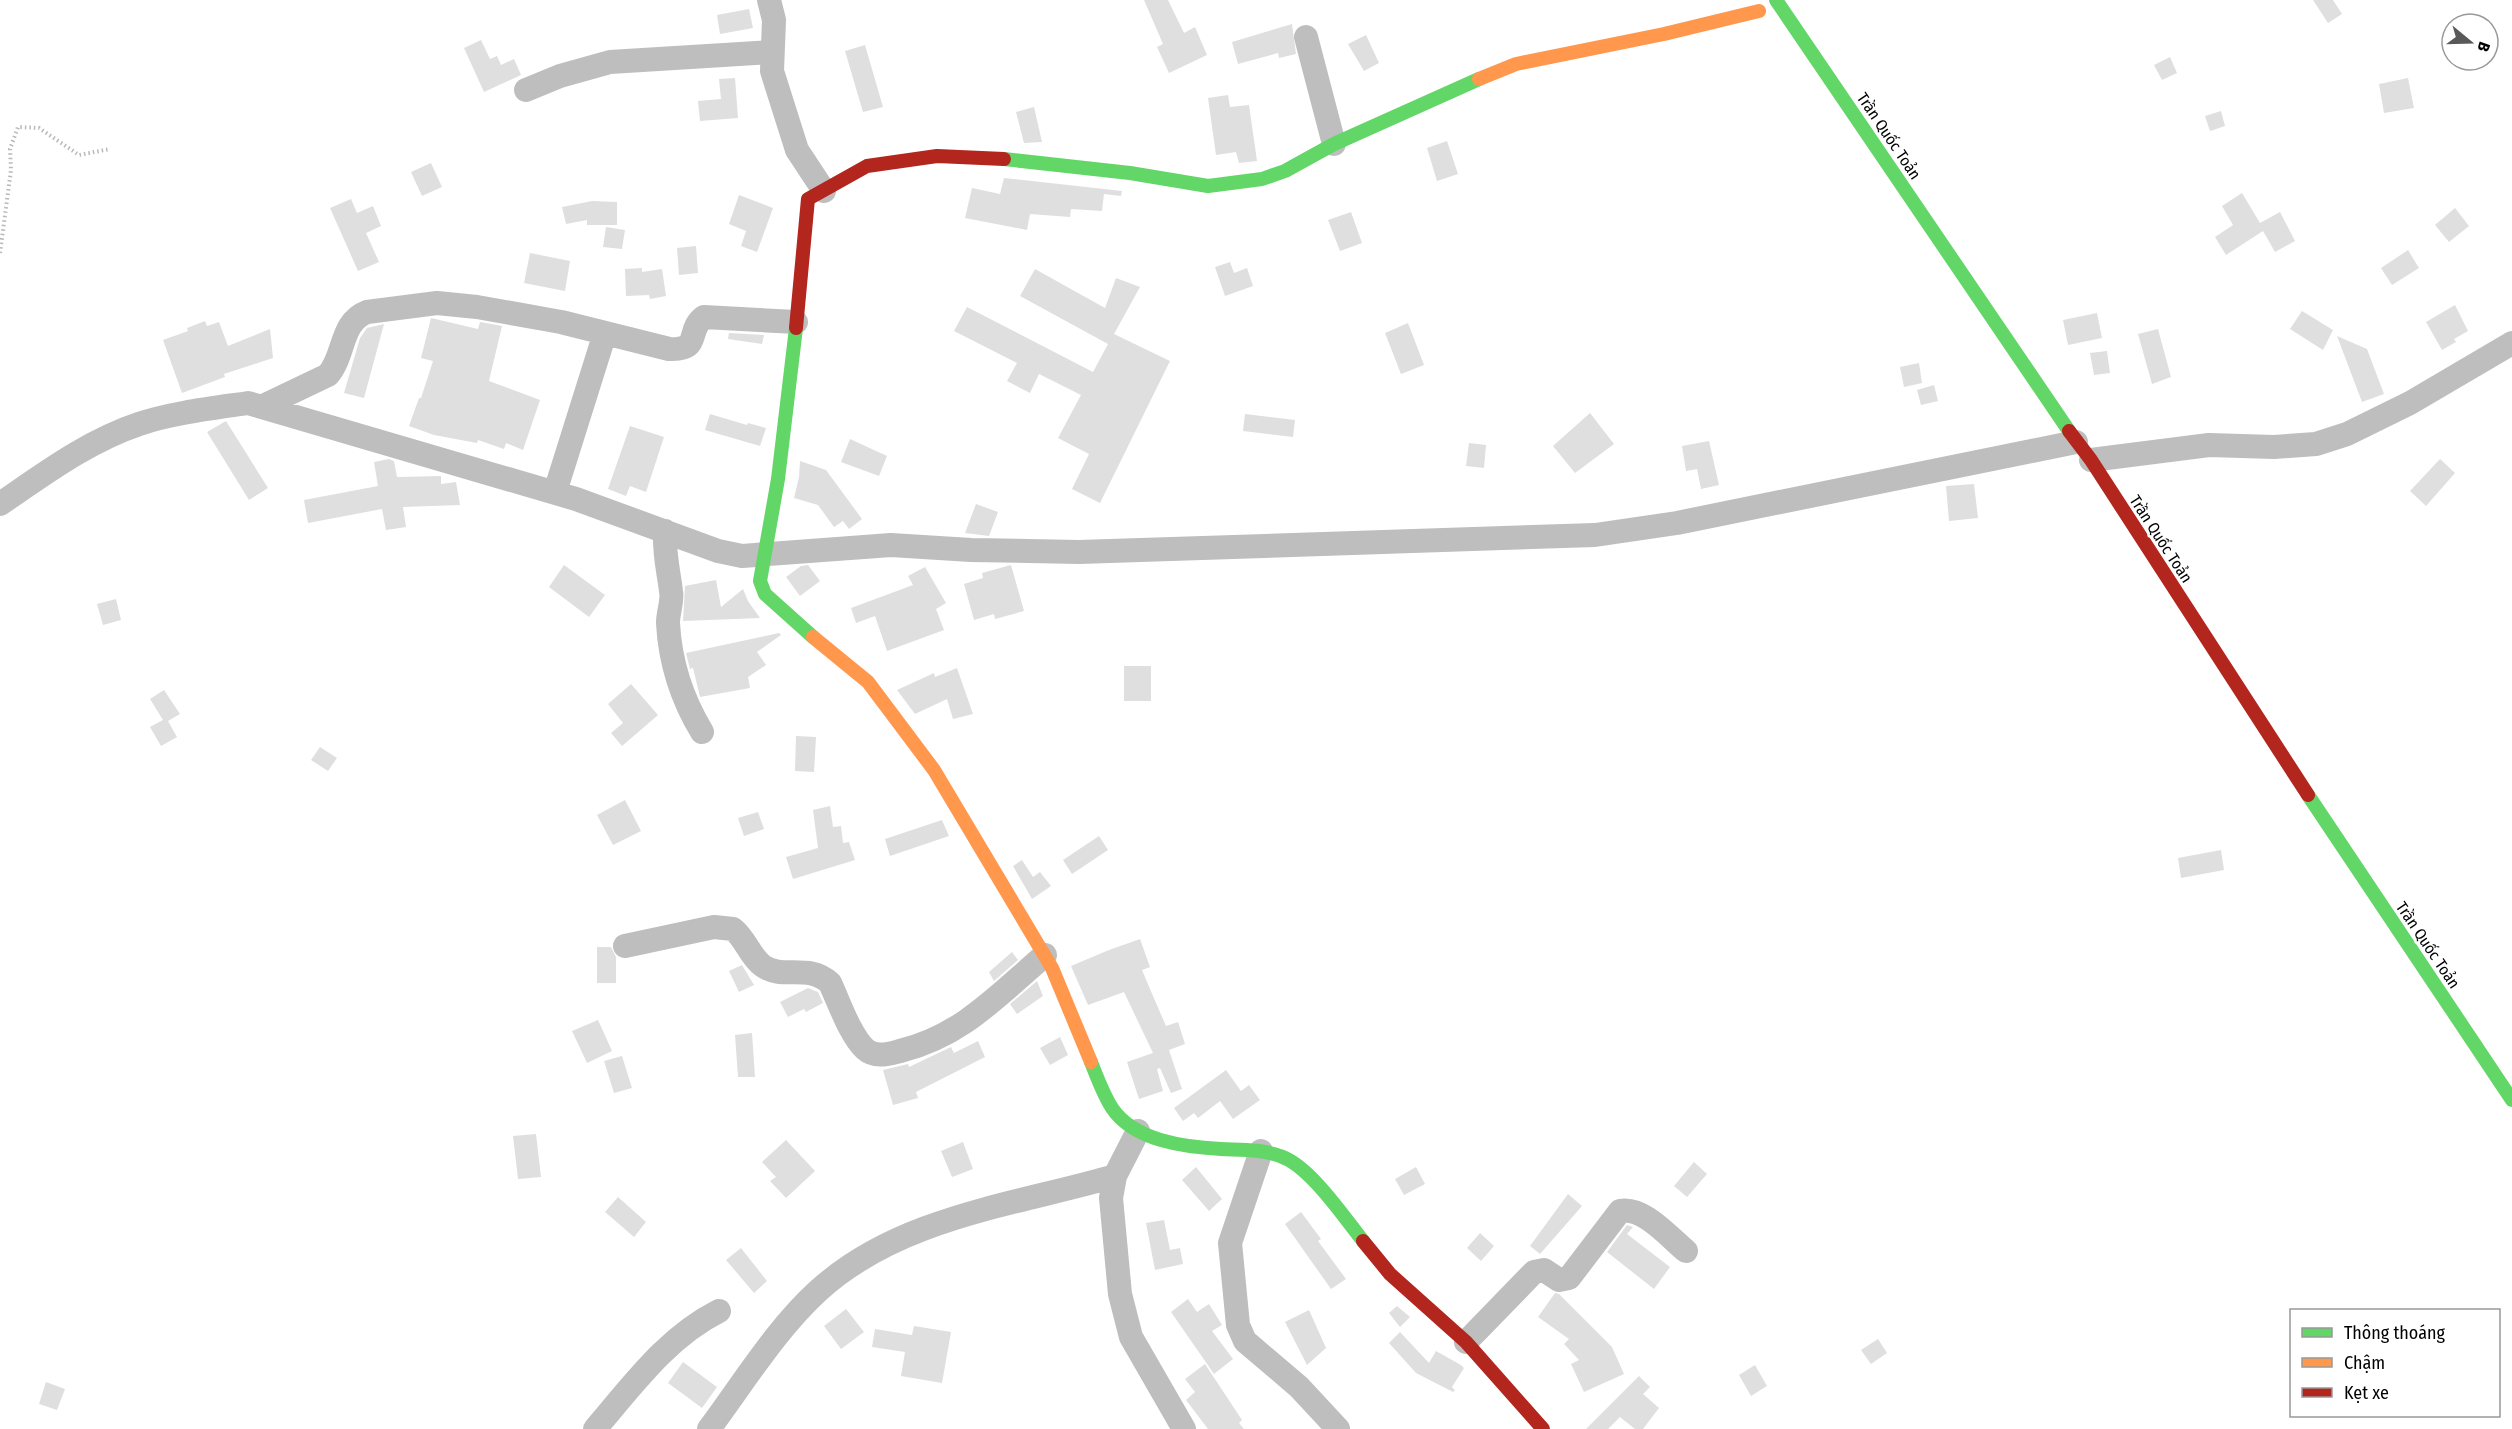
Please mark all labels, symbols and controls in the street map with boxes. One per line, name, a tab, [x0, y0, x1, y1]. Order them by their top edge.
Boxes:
north arrow	[2440, 12, 2500, 72]
text: B	[2473, 39, 2494, 54]
street label: Trần Quốc Toản	[1853, 88, 1926, 183]
street label: Trần Quốc Toản	[2126, 491, 2197, 586]
street label: Trần Quốc Toản	[2392, 897, 2465, 992]
legend	[2290, 1309, 2500, 1417]
text: Thông thoáng	[2344, 1322, 2445, 1344]
text: Chậm	[2344, 1352, 2385, 1374]
text: Kẹt xe	[2344, 1382, 2389, 1404]

